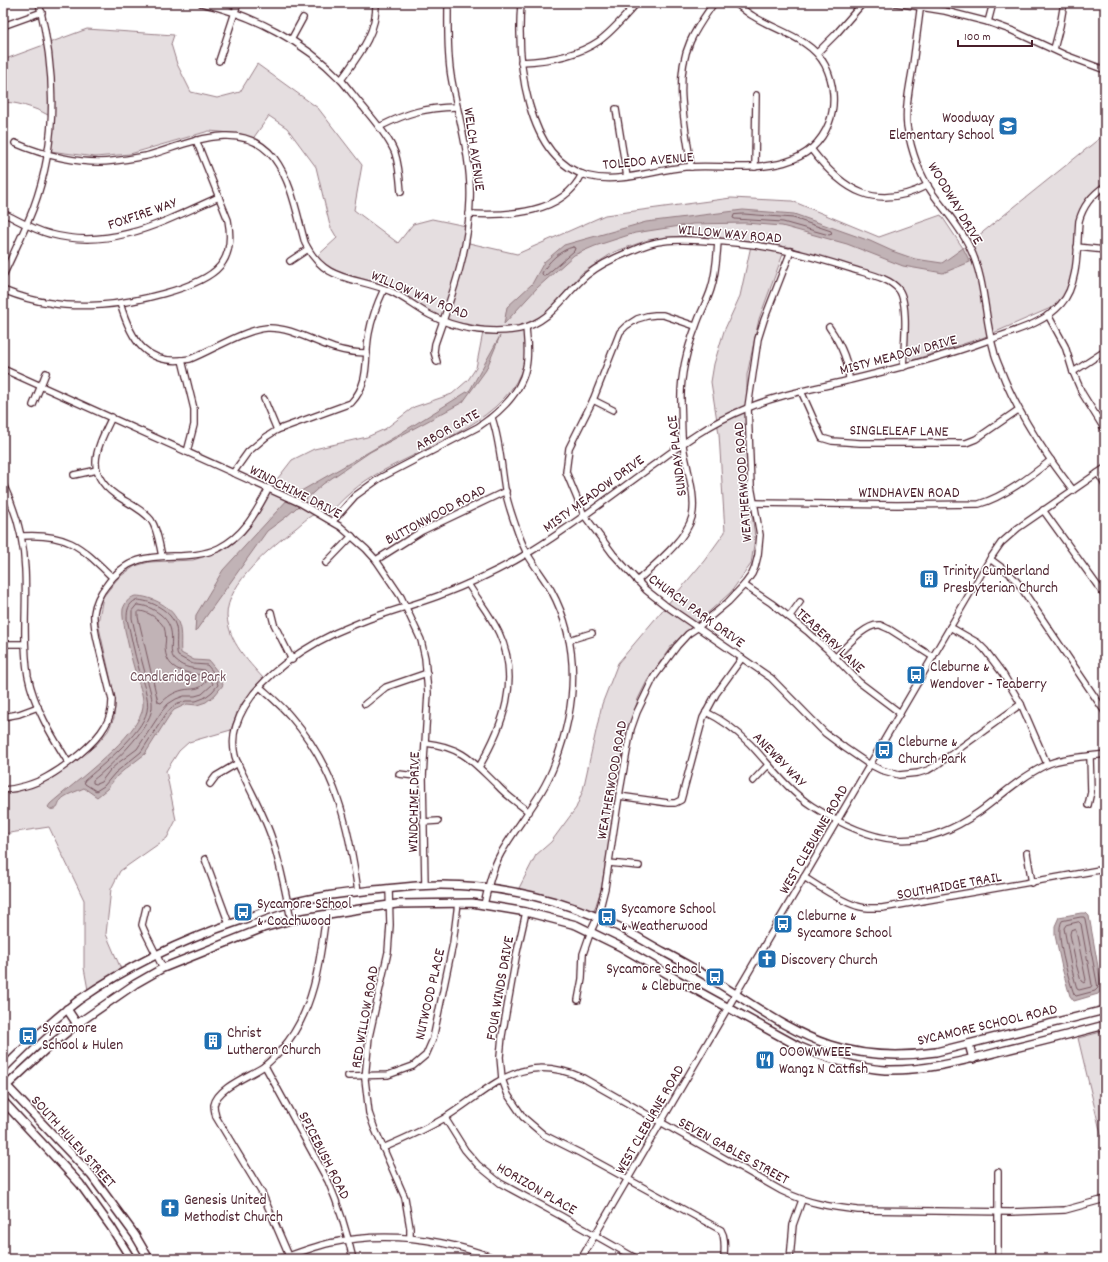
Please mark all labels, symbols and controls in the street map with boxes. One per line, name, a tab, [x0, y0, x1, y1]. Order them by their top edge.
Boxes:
scale bar	[958, 22, 1032, 48]
text: 100 m	[964, 29, 991, 46]
street label: WELCH AVENUE	[456, 106, 490, 192]
place label: Woodway Elementary School	[889, 108, 995, 147]
school or university icon: Woodway Elementary School	[997, 115, 1019, 137]
street label: TOLEDO AVENUE	[602, 147, 695, 177]
street label: WOODWAY DRIVE	[921, 158, 988, 250]
street label: FOXFIRE WAY	[105, 193, 181, 237]
street label: WILLOW WAY ROAD	[677, 220, 783, 250]
street label: WILLOW WAY ROAD	[367, 265, 472, 326]
street label: MISTY MEADOW DRIVE	[837, 330, 960, 382]
street label: ARBOR GATE	[412, 404, 484, 457]
street label: SUNDAY PLACE	[662, 414, 694, 498]
street label: SINGLELEAF LANE	[849, 420, 949, 444]
street label: WEATHERWOOD ROAD	[729, 421, 759, 543]
street label: MISTY MEADOW DRIVE	[539, 450, 650, 539]
street label: WINDCHIME DRIVE	[245, 460, 345, 526]
street label: BUTTONWOOD ROAD	[382, 480, 490, 552]
street label: WINDHAVEN ROAD	[859, 483, 960, 505]
place label: Trinity Cumberland Presbyterian Church	[943, 561, 1058, 600]
building icon: Trinity Cumberland Presbyterian Church	[918, 568, 940, 590]
street label: CHURCH PARK DRIVE	[643, 569, 749, 654]
street label: TEABERRY LANE	[790, 604, 869, 679]
place label: Cleburne & Wendover - Teaberry	[930, 657, 1047, 696]
bus stop icon: Cleburne & Wendover - Teaberry	[905, 664, 927, 686]
park label: Candleridge Park	[130, 667, 226, 689]
street label: WEATHERWOOD ROAD	[592, 719, 634, 841]
street label: ANEWBY WAY	[747, 728, 811, 793]
place label: Cleburne & Church Park	[898, 732, 966, 771]
bus stop icon: Cleburne & Church Park	[873, 739, 895, 761]
street label: WINDCHIME DRIVE	[403, 751, 427, 853]
street label: WEST CLEBURNE ROAD	[774, 781, 855, 899]
street label: SOUTHRIDGE TRAIL	[895, 867, 1003, 907]
place label: Sycamore School & Coachwood	[257, 894, 352, 933]
place label: Sycamore School & Weatherwood	[621, 899, 716, 938]
bus stop icon: Sycamore School & Coachwood	[232, 901, 254, 923]
bus stop icon: Sycamore School & Weatherwood	[596, 906, 618, 928]
place label: Cleburne & Sycamore School	[797, 906, 892, 945]
bus stop icon: Cleburne & Sycamore School	[772, 913, 794, 935]
street label: FOUR WINDS DRIVE	[481, 934, 521, 1042]
street label: NUTWOOD PLACE	[410, 946, 452, 1042]
church icon: Discovery Church	[756, 948, 778, 970]
place label: Discovery Church	[781, 950, 878, 972]
place label: Sycamore School & Cleburne	[606, 959, 701, 998]
street label: RED WILLOW ROAD	[346, 964, 386, 1070]
bus stop icon: Sycamore School & Cleburne	[704, 966, 726, 988]
street label: SYCAMORE SCHOOL ROAD	[915, 999, 1060, 1053]
place label: Sycamore School & Hulen	[42, 1018, 123, 1057]
place label: Christ Lutheran Church	[227, 1023, 321, 1062]
bus stop icon: Sycamore School & Hulen	[17, 1025, 39, 1047]
building icon: Christ Lutheran Church	[202, 1030, 224, 1052]
place label: OOOWWWEEE Wangz N Catfish	[779, 1042, 868, 1081]
restaurant icon: OOOWWWEEE Wangz N Catfish	[754, 1049, 776, 1071]
street label: WEST CLEBURNE ROAD	[610, 1061, 691, 1179]
street label: SOUTH HULEN STREET	[25, 1091, 120, 1193]
street label: SPICEBUSH ROAD	[292, 1108, 355, 1204]
street label: SEVEN GABLES STREET	[674, 1112, 792, 1191]
street label: HORIZON PLACE	[492, 1158, 580, 1222]
place label: Genesis United Methodist Church	[184, 1190, 283, 1229]
church icon: Genesis United Methodist Church	[159, 1197, 181, 1219]

